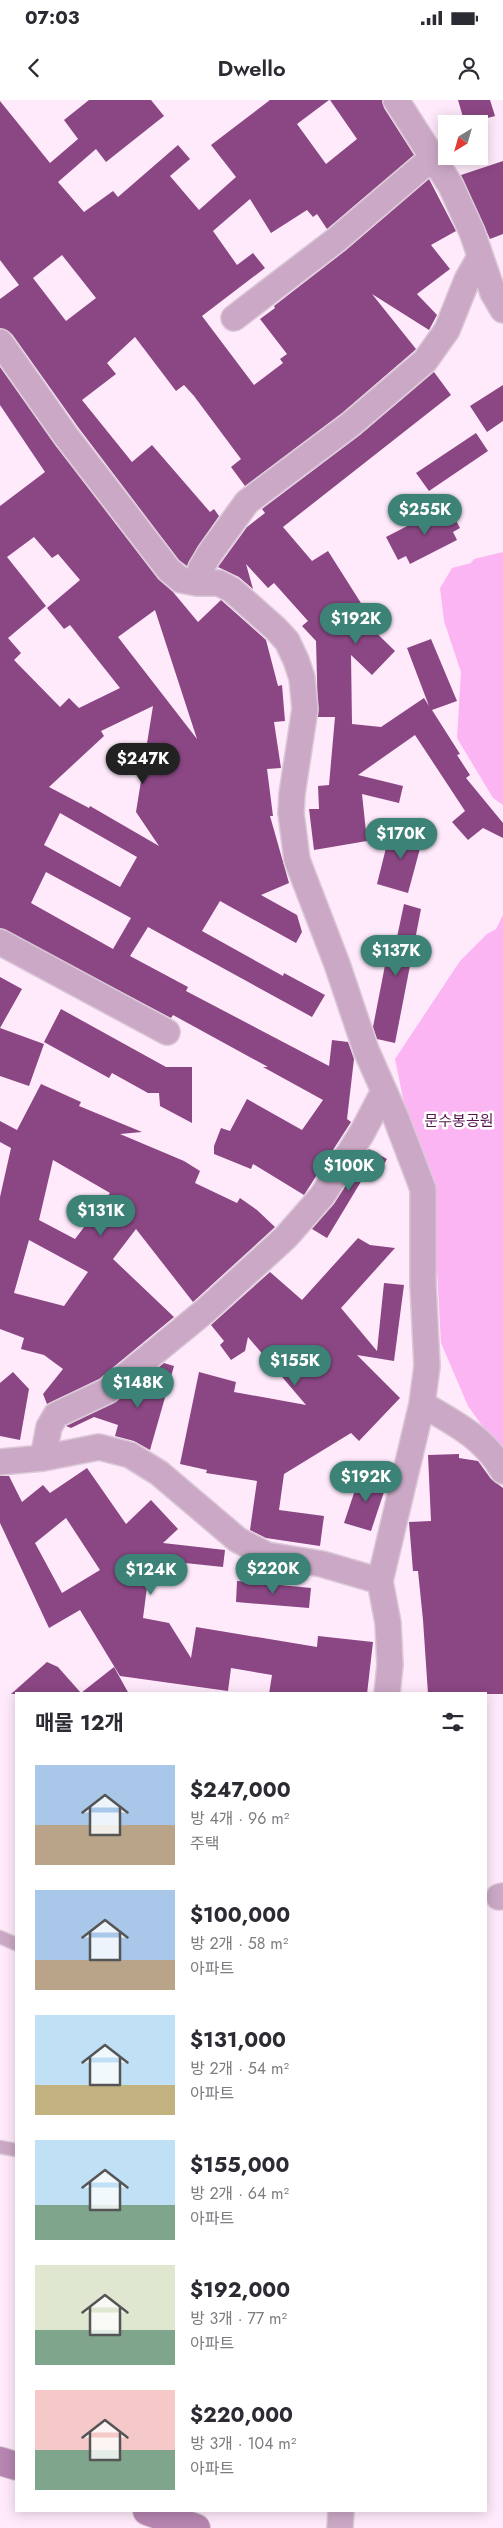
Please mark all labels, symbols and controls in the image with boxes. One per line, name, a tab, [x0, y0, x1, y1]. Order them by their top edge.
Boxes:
text: 07:03	[25, 4, 80, 31]
text: Dwello	[217, 52, 286, 84]
icon: back	[20, 54, 48, 82]
icon: person	[455, 54, 483, 82]
north arrow	[438, 115, 488, 165]
map controls	[438, 115, 488, 165]
pin: $255K	[390, 494, 460, 536]
text: $255K	[399, 498, 451, 521]
pin: $192K	[321, 602, 391, 645]
text: $192K	[331, 607, 381, 630]
pin: $247K	[108, 742, 178, 785]
text: $247K	[117, 747, 169, 770]
pin: $170K	[366, 818, 436, 860]
text: $170K	[376, 822, 426, 845]
pin: $137K	[361, 934, 431, 977]
text: $137K	[372, 939, 420, 962]
park label: 문수봉공원	[424, 1110, 494, 1132]
pin: $100K	[314, 1150, 384, 1192]
text: $100K	[324, 1154, 374, 1177]
pin: $131K	[66, 1194, 136, 1237]
text: $131K	[77, 1199, 125, 1222]
pin: $155K	[260, 1344, 330, 1387]
text: $155K	[270, 1349, 320, 1372]
pin: $148K	[103, 1366, 173, 1409]
text: $148K	[113, 1371, 163, 1394]
pin: $192K	[331, 1460, 401, 1503]
text: $192K	[341, 1465, 391, 1488]
pin: $220K	[238, 1552, 308, 1595]
pin: $124K	[116, 1554, 186, 1596]
text: $220K	[247, 1557, 299, 1580]
text: $124K	[126, 1558, 176, 1581]
text: 매물 12개	[35, 1708, 124, 1738]
icon: filters	[439, 1708, 467, 1736]
text: $247,000	[190, 1775, 291, 1805]
icon: home	[75, 1785, 135, 1845]
text: 방 4개 · 96 m²	[190, 1807, 289, 1830]
text: 주택	[190, 1832, 219, 1855]
text: $100,000	[190, 1900, 290, 1930]
icon: home	[75, 1910, 135, 1970]
text: 방 2개 · 58 m²	[190, 1932, 288, 1955]
text: 아파트	[190, 1957, 234, 1980]
text: $131,000	[190, 2025, 286, 2055]
icon: home	[75, 2035, 135, 2095]
text: 방 2개 · 54 m²	[190, 2057, 289, 2080]
text: 아파트	[190, 2082, 234, 2105]
text: $155,000	[190, 2150, 289, 2180]
icon: home	[75, 2160, 135, 2220]
text: 방 2개 · 64 m²	[190, 2182, 289, 2205]
text: 아파트	[190, 2207, 234, 2230]
text: $192,000	[190, 2275, 290, 2305]
icon: home	[75, 2285, 135, 2345]
text: 방 3개 · 77 m²	[190, 2307, 287, 2330]
text: 아파트	[190, 2332, 234, 2355]
text: $220,000	[190, 2400, 293, 2430]
icon: home	[75, 2410, 135, 2470]
text: 방 3개 · 104 m²	[190, 2432, 296, 2455]
text: 아파트	[190, 2457, 234, 2480]

